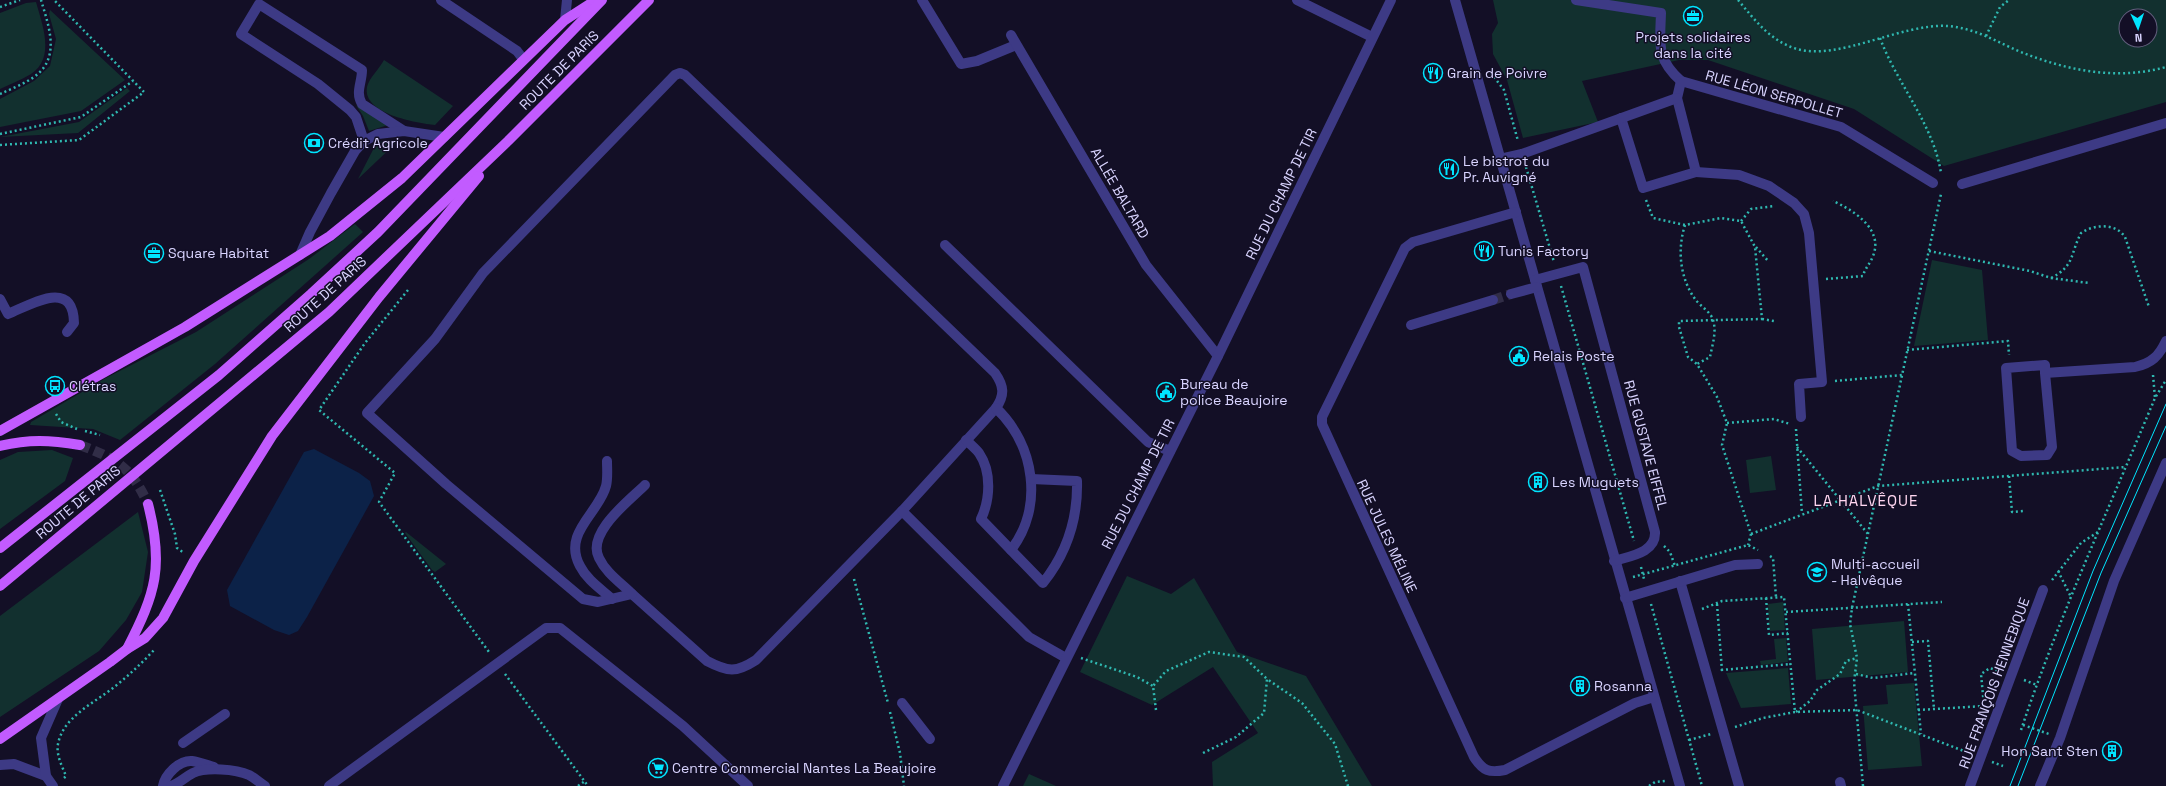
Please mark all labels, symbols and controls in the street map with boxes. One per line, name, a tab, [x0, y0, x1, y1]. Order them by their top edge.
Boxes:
office icon: Projets solidaires dans la cité	[1682, 5, 1704, 27]
north arrow	[2118, 8, 2158, 48]
street label: ROUTE DE PARIS	[515, 26, 603, 114]
place label: Projets solidaires dans la cité	[1635, 28, 1751, 62]
text: N	[2134, 31, 2143, 45]
restaurant icon: Grain de Poivre	[1422, 62, 1444, 84]
place label: Grain de Poivre	[1447, 64, 1547, 82]
street label: RUE LÉON SERPOLLET	[1703, 66, 1845, 122]
street label: RUE DU CHAMP DE TIR	[1241, 125, 1321, 263]
bank icon: Crédit Agricole	[303, 132, 325, 154]
place label: Crédit Agricole	[328, 134, 428, 152]
street label: ALLÉE BALTARD	[1087, 144, 1153, 242]
place label: Le bistrot du Pr. Auvigné	[1463, 152, 1550, 186]
restaurant icon: Le bistrot du Pr. Auvigné	[1438, 158, 1460, 180]
restaurant icon: Tunis Factory	[1473, 240, 1495, 262]
office icon: Square Habitat	[143, 242, 165, 264]
place label: Tunis Factory	[1498, 242, 1589, 260]
place label: Square Habitat	[168, 244, 269, 262]
street label: ROUTE DE PARIS	[280, 252, 370, 336]
public building icon: Relais Poste	[1508, 345, 1530, 367]
place label: Relais Poste	[1533, 347, 1615, 365]
bus stop icon: Clétras	[44, 375, 66, 397]
place label: Bureau de police Beaujoire	[1180, 375, 1288, 409]
place label: Clétras	[69, 377, 116, 395]
street label: RUE GUSTAVE EIFFEL	[1620, 378, 1672, 512]
public building icon: Bureau de police Beaujoire	[1155, 381, 1177, 403]
street label: RUE DU CHAMP DE TIR	[1097, 416, 1179, 552]
street label: ROUTE DE PARIS	[32, 461, 124, 543]
building icon: Les Muguets	[1527, 471, 1549, 493]
place label: Les Muguets	[1552, 473, 1639, 491]
street label: RUE JULES MÉLINE	[1353, 476, 1421, 596]
district label: LA HALVÊQUE	[1814, 491, 1918, 510]
place label: Multi-accueil - Halvêque	[1831, 555, 1920, 589]
school or university icon: Multi-accueil - Halvêque	[1806, 561, 1828, 583]
street label: RUE FRANÇOIS HENNEBIQUE	[1955, 595, 2033, 771]
building icon: Rosanna	[1569, 675, 1591, 697]
place label: Rosanna	[1594, 677, 1652, 695]
building icon: Hon Sant Sten	[2101, 740, 2123, 762]
place label: Hon Sant Sten	[2001, 742, 2098, 760]
supermarket icon: Centre Commercial Nantes La Beaujoire	[647, 757, 669, 779]
place label: Centre Commercial Nantes La Beaujoire	[672, 759, 936, 777]

